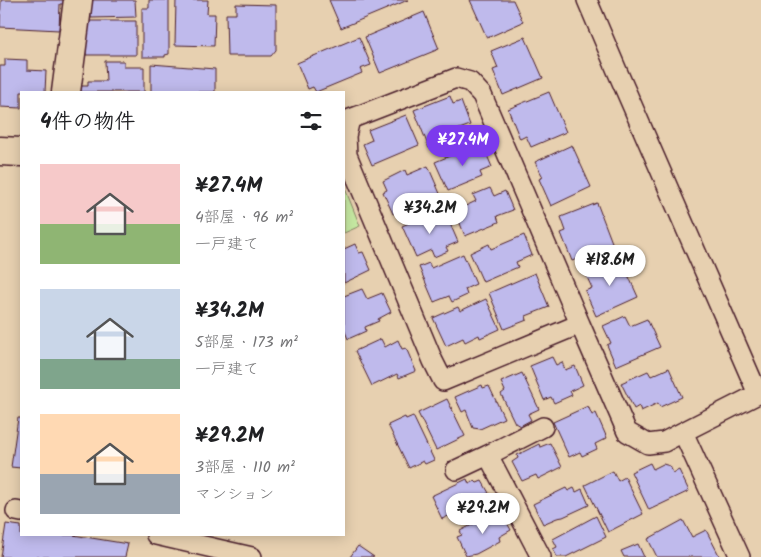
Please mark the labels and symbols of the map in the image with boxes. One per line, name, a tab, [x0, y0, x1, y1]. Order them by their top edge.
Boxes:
pin: ¥27.4M	[422, 124, 504, 167]
pin: ¥34.2M	[389, 192, 471, 235]
pin: ¥18.6M	[569, 244, 651, 287]
pin: ¥29.2M	[442, 492, 524, 535]

